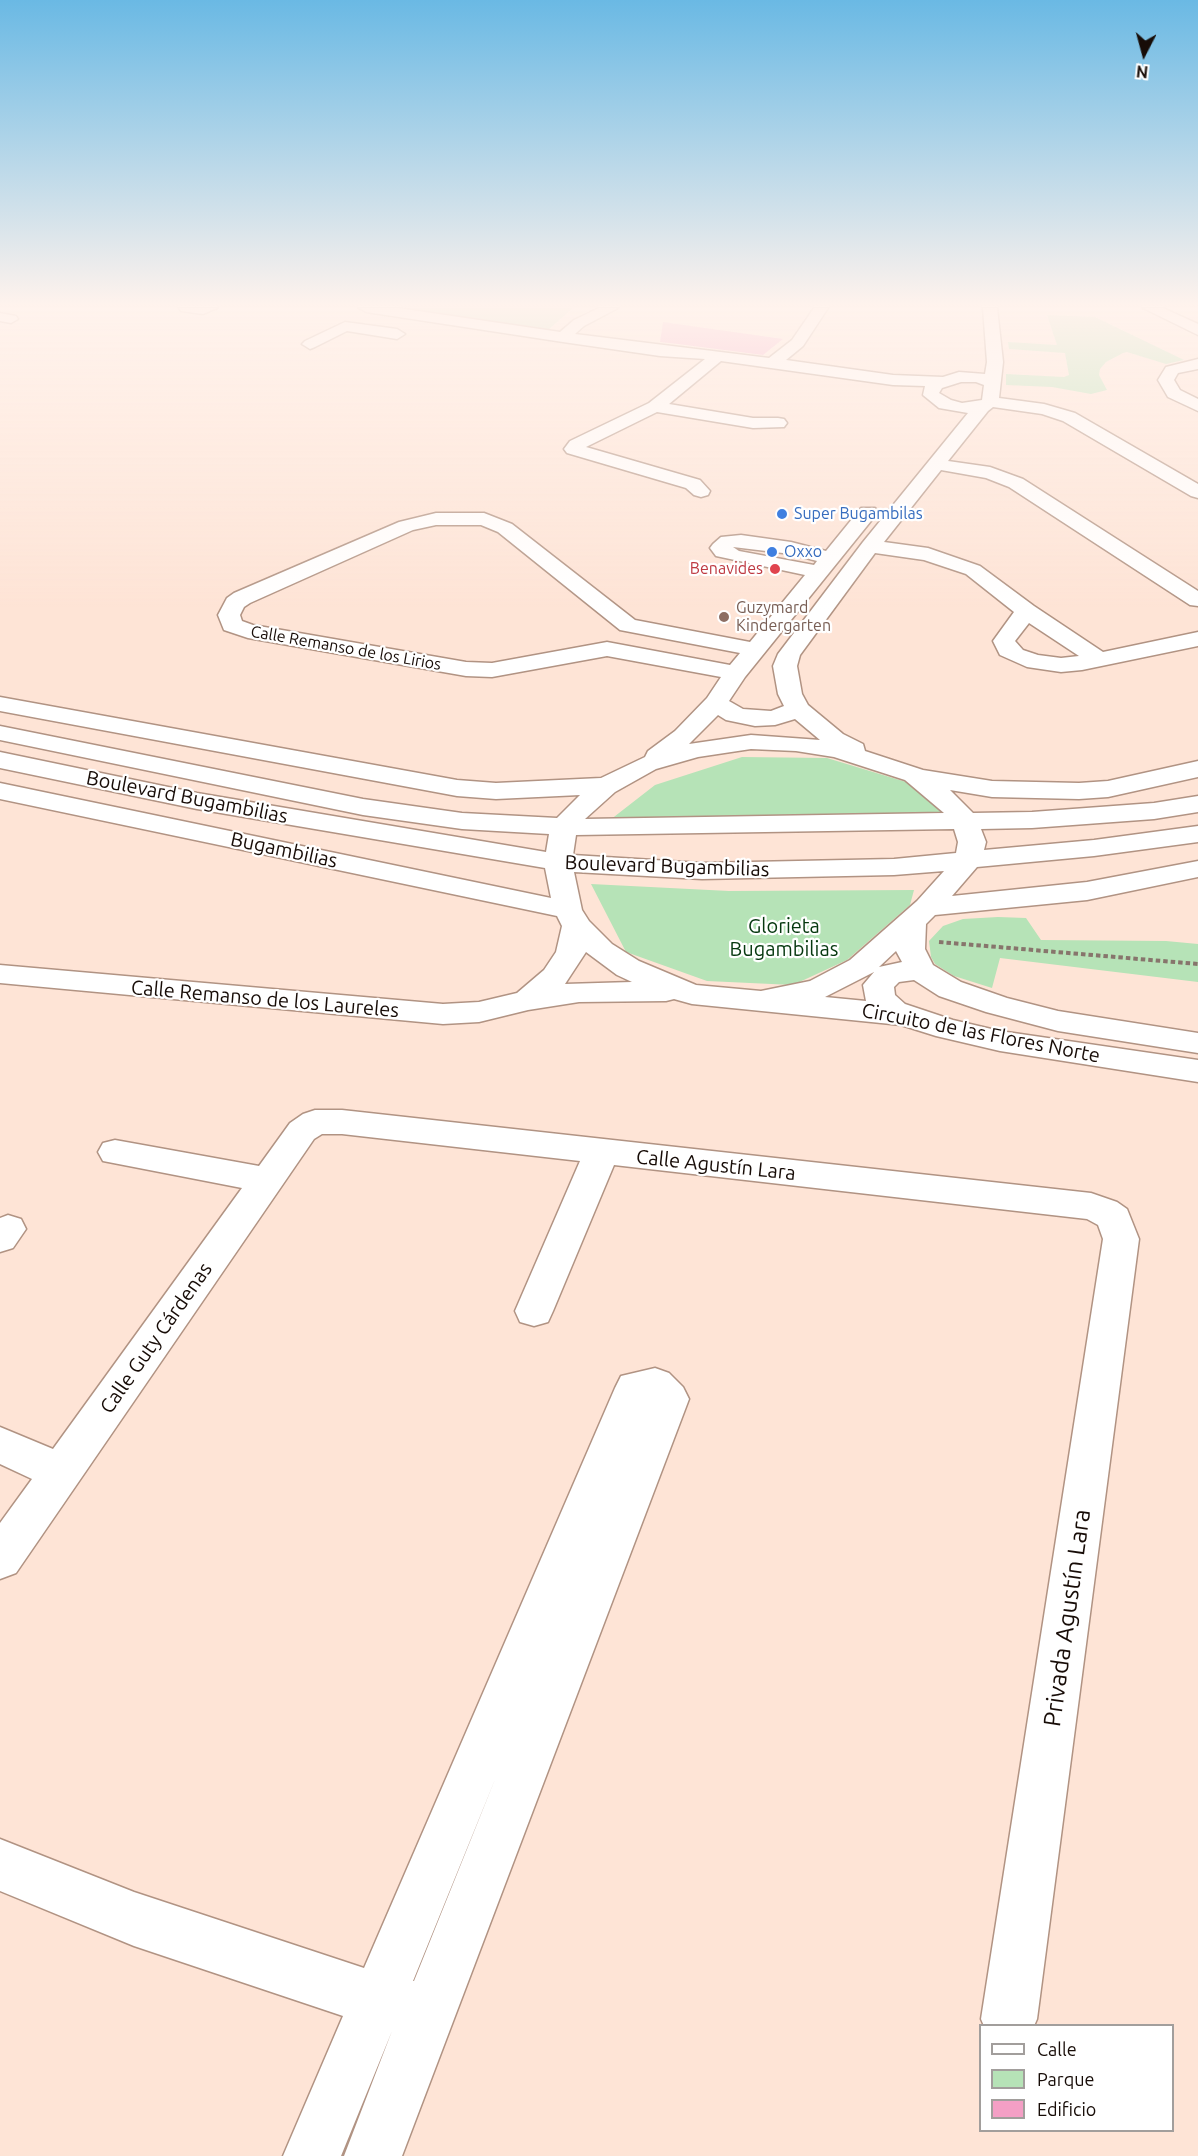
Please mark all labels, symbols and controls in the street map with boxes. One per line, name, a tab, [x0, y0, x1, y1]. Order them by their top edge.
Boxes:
north arrow	[1114, 24, 1174, 84]
text: N	[1135, 62, 1149, 81]
place label: Super Bugambilas	[794, 504, 923, 524]
marker: Super Bugambilas	[775, 507, 789, 521]
place label: Oxxo	[784, 542, 822, 562]
marker: Oxxo	[765, 545, 779, 559]
place label: Benavides	[690, 559, 763, 579]
marker: Benavides	[768, 562, 782, 576]
place label: Guzymard Kindergarten	[736, 598, 831, 636]
marker: Guzymard Kindergarten	[717, 610, 731, 624]
street label: Calle Remanso de los Lirios	[249, 622, 443, 674]
street label: Boulevard Bugambilias	[84, 766, 290, 828]
street label: Bugambilias	[228, 827, 340, 873]
street label: Boulevard Bugambilias	[564, 850, 770, 882]
park label: Glorieta Bugambilias	[730, 914, 838, 961]
street label: Calle Remanso de los Laureles	[130, 975, 400, 1023]
street label: Circuito de las Flores Norte	[860, 998, 1102, 1068]
street label: Calle Agustín Lara	[635, 1145, 797, 1185]
street label: Calle Guty Cárdenas	[95, 1258, 217, 1418]
street label: Privada Agustín Lara	[1037, 1508, 1097, 1728]
legend	[979, 2024, 1174, 2132]
text: Calle	[1037, 2039, 1077, 2059]
text: Parque	[1037, 2069, 1094, 2089]
text: Edificio	[1037, 2099, 1096, 2119]

